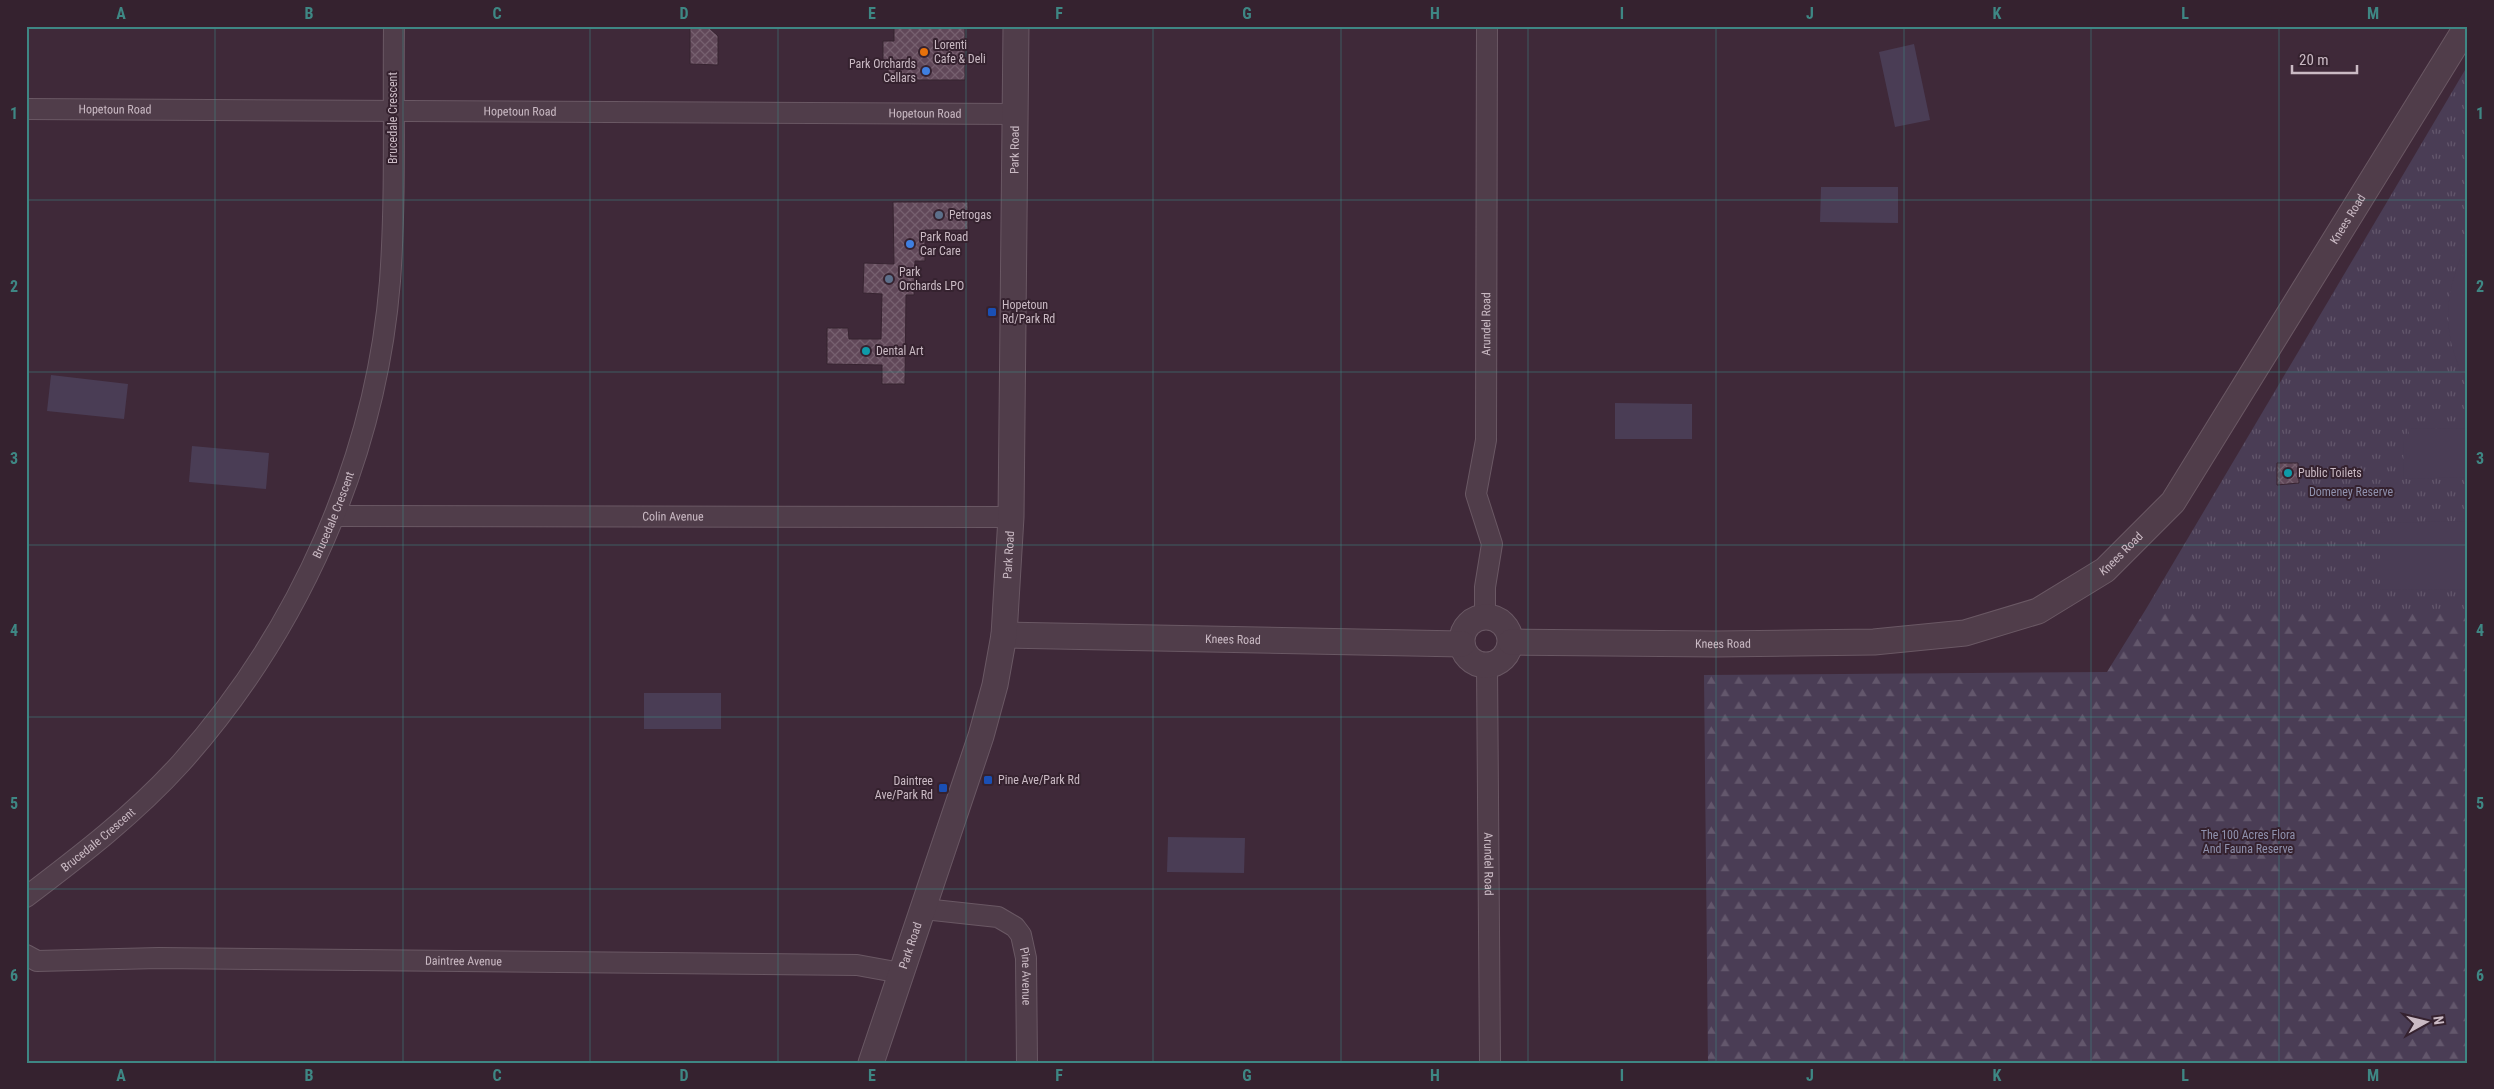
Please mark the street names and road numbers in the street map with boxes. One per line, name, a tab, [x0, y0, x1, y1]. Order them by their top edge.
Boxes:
street label: Brucedale Crescent	[386, 72, 400, 164]
street label: Hopetoun Road	[78, 102, 152, 117]
street label: Hopetoun Road	[483, 104, 557, 119]
street label: Hopetoun Road	[888, 106, 962, 121]
street label: Park Road	[1007, 126, 1022, 174]
street label: Knees Road	[2327, 192, 2368, 246]
street label: Arundel Road	[1479, 292, 1493, 356]
street label: Brucedale Crescent	[310, 469, 357, 560]
street label: Colin Avenue	[642, 509, 704, 524]
street label: Knees Road	[2097, 529, 2146, 579]
street label: Park Road	[1000, 530, 1017, 579]
street label: Knees Road	[1205, 632, 1261, 647]
street label: Knees Road	[1695, 637, 1751, 651]
street label: Brucedale Crescent	[58, 805, 138, 875]
street label: Arundel Road	[1481, 832, 1496, 896]
street label: Park Road	[896, 920, 925, 971]
street label: Pine Avenue	[1017, 946, 1033, 1006]
street label: Daintree Avenue	[425, 954, 502, 968]

